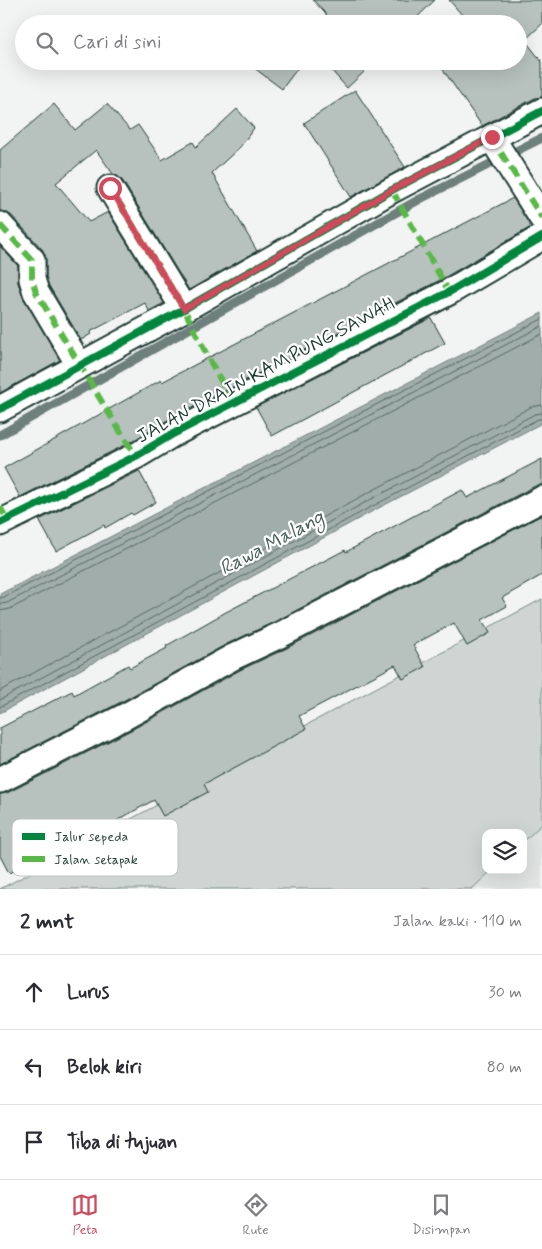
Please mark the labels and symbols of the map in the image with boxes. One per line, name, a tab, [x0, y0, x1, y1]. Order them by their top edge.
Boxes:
route end	[481, 126, 504, 149]
route start	[99, 177, 122, 200]
street label: JALAN DRAIN KAMPUNG SAWAH	[132, 292, 399, 449]
water label: Rawa Malang	[215, 504, 331, 584]
legend	[12, 819, 178, 876]
text: Jalur sepeda	[54, 828, 128, 846]
text: Jalan setapak	[54, 851, 138, 869]

